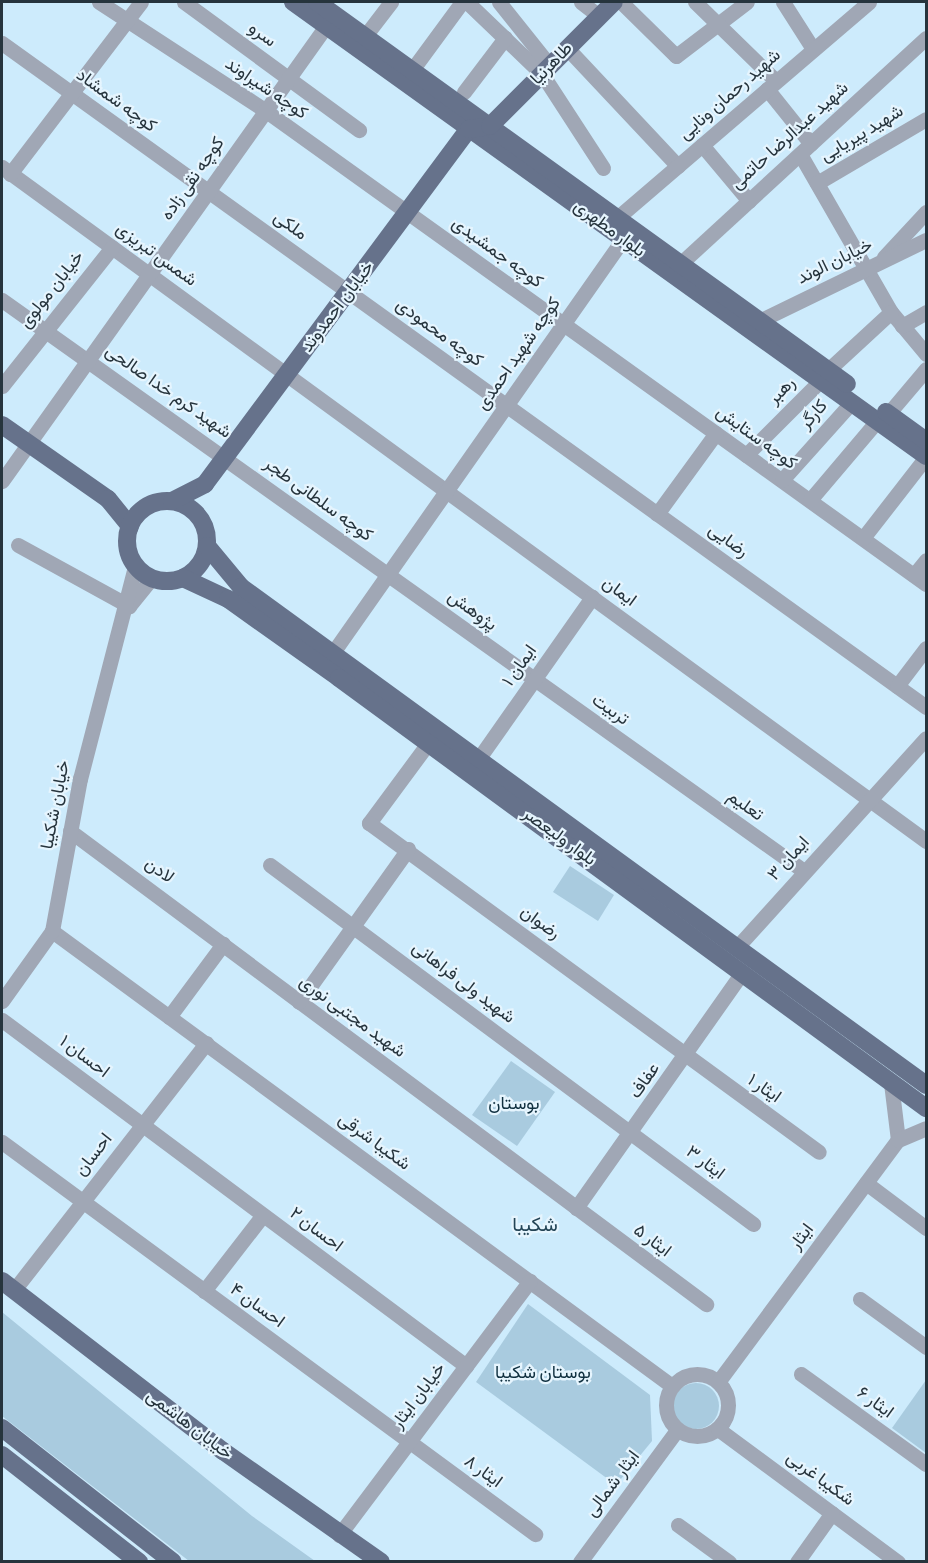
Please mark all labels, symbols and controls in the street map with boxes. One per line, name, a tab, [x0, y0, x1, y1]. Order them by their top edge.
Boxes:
street label: سرو	[244, 18, 280, 52]
street label: طاهرنیا	[527, 38, 577, 90]
street label: شهید رحمان ونایی	[675, 45, 785, 145]
street label: کوچه شیراوند	[221, 54, 311, 124]
street label: کوچه شمشاد	[72, 65, 160, 137]
street label: شهید عبدالرضا حاتمی	[727, 77, 853, 195]
street label: شهید پیریایی	[816, 101, 908, 167]
street label: کوچه نقی زاده	[156, 133, 230, 225]
street label: بلوار مطهری	[569, 196, 649, 262]
street label: ملکی	[269, 207, 311, 245]
street label: کوچه جمشیدی	[447, 213, 547, 293]
street label: شمس تبریزی	[111, 218, 201, 292]
street label: خیابان الوند	[794, 235, 876, 289]
street label: خیابان مولوی	[15, 247, 89, 333]
street label: خیابان احمدوند	[297, 257, 379, 357]
street label: کوچه شهید احمدی	[472, 293, 566, 415]
street label: کوچه محمودی	[391, 294, 487, 372]
street label: شهید کرم خدا صالحی	[101, 340, 235, 444]
street label: رهبر	[764, 373, 800, 409]
street label: کارگر	[795, 396, 833, 434]
street label: کوچه ستایش	[711, 401, 801, 475]
street label: کوچه سلطانی طجر	[259, 453, 377, 547]
street label: رضایی	[704, 519, 752, 563]
street label: ایمان	[598, 572, 640, 612]
street label: پژوهش	[443, 586, 501, 636]
street label: ایمان ۱	[498, 641, 542, 691]
street label: تربیت	[587, 690, 633, 730]
street label: خیابان شکیبا	[37, 759, 75, 851]
street label: تعلیم	[723, 786, 767, 826]
street label: بلوار ولیعصر	[518, 803, 600, 871]
street label: ایمان ۳	[763, 832, 815, 886]
street label: لادن	[140, 853, 178, 889]
street label: رضوان	[516, 901, 564, 945]
street label: شهید ولی فراهانی	[407, 937, 519, 1029]
street label: شهید مجتبی نوری	[295, 971, 409, 1063]
street label: احسان ۱	[55, 1031, 113, 1083]
street label: عفاف	[625, 1059, 665, 1103]
street label: ایثار ۱	[743, 1070, 785, 1108]
park label: بوستان	[488, 1093, 540, 1115]
street label: شکیبا شرقی	[334, 1108, 414, 1176]
street label: احسان	[71, 1129, 117, 1181]
street label: ایثار ۳	[681, 1141, 729, 1185]
street label: احسان ۲	[285, 1203, 347, 1257]
district label: شکیبا	[512, 1213, 558, 1237]
street label: ایثار ۵	[629, 1220, 675, 1262]
street label: ایثار	[785, 1220, 819, 1254]
street label: احسان ۴	[225, 1279, 289, 1333]
street label: خیابان ایثار	[387, 1359, 451, 1433]
park label: بوستان شکیبا	[495, 1362, 591, 1384]
street label: ایثار ۶	[853, 1383, 897, 1423]
street label: خیابان هاشمی	[141, 1385, 237, 1465]
street label: ایثار شمالی	[581, 1447, 645, 1521]
street label: شکیبا غربی	[782, 1447, 858, 1511]
street label: ایثار ۸	[460, 1451, 506, 1493]

